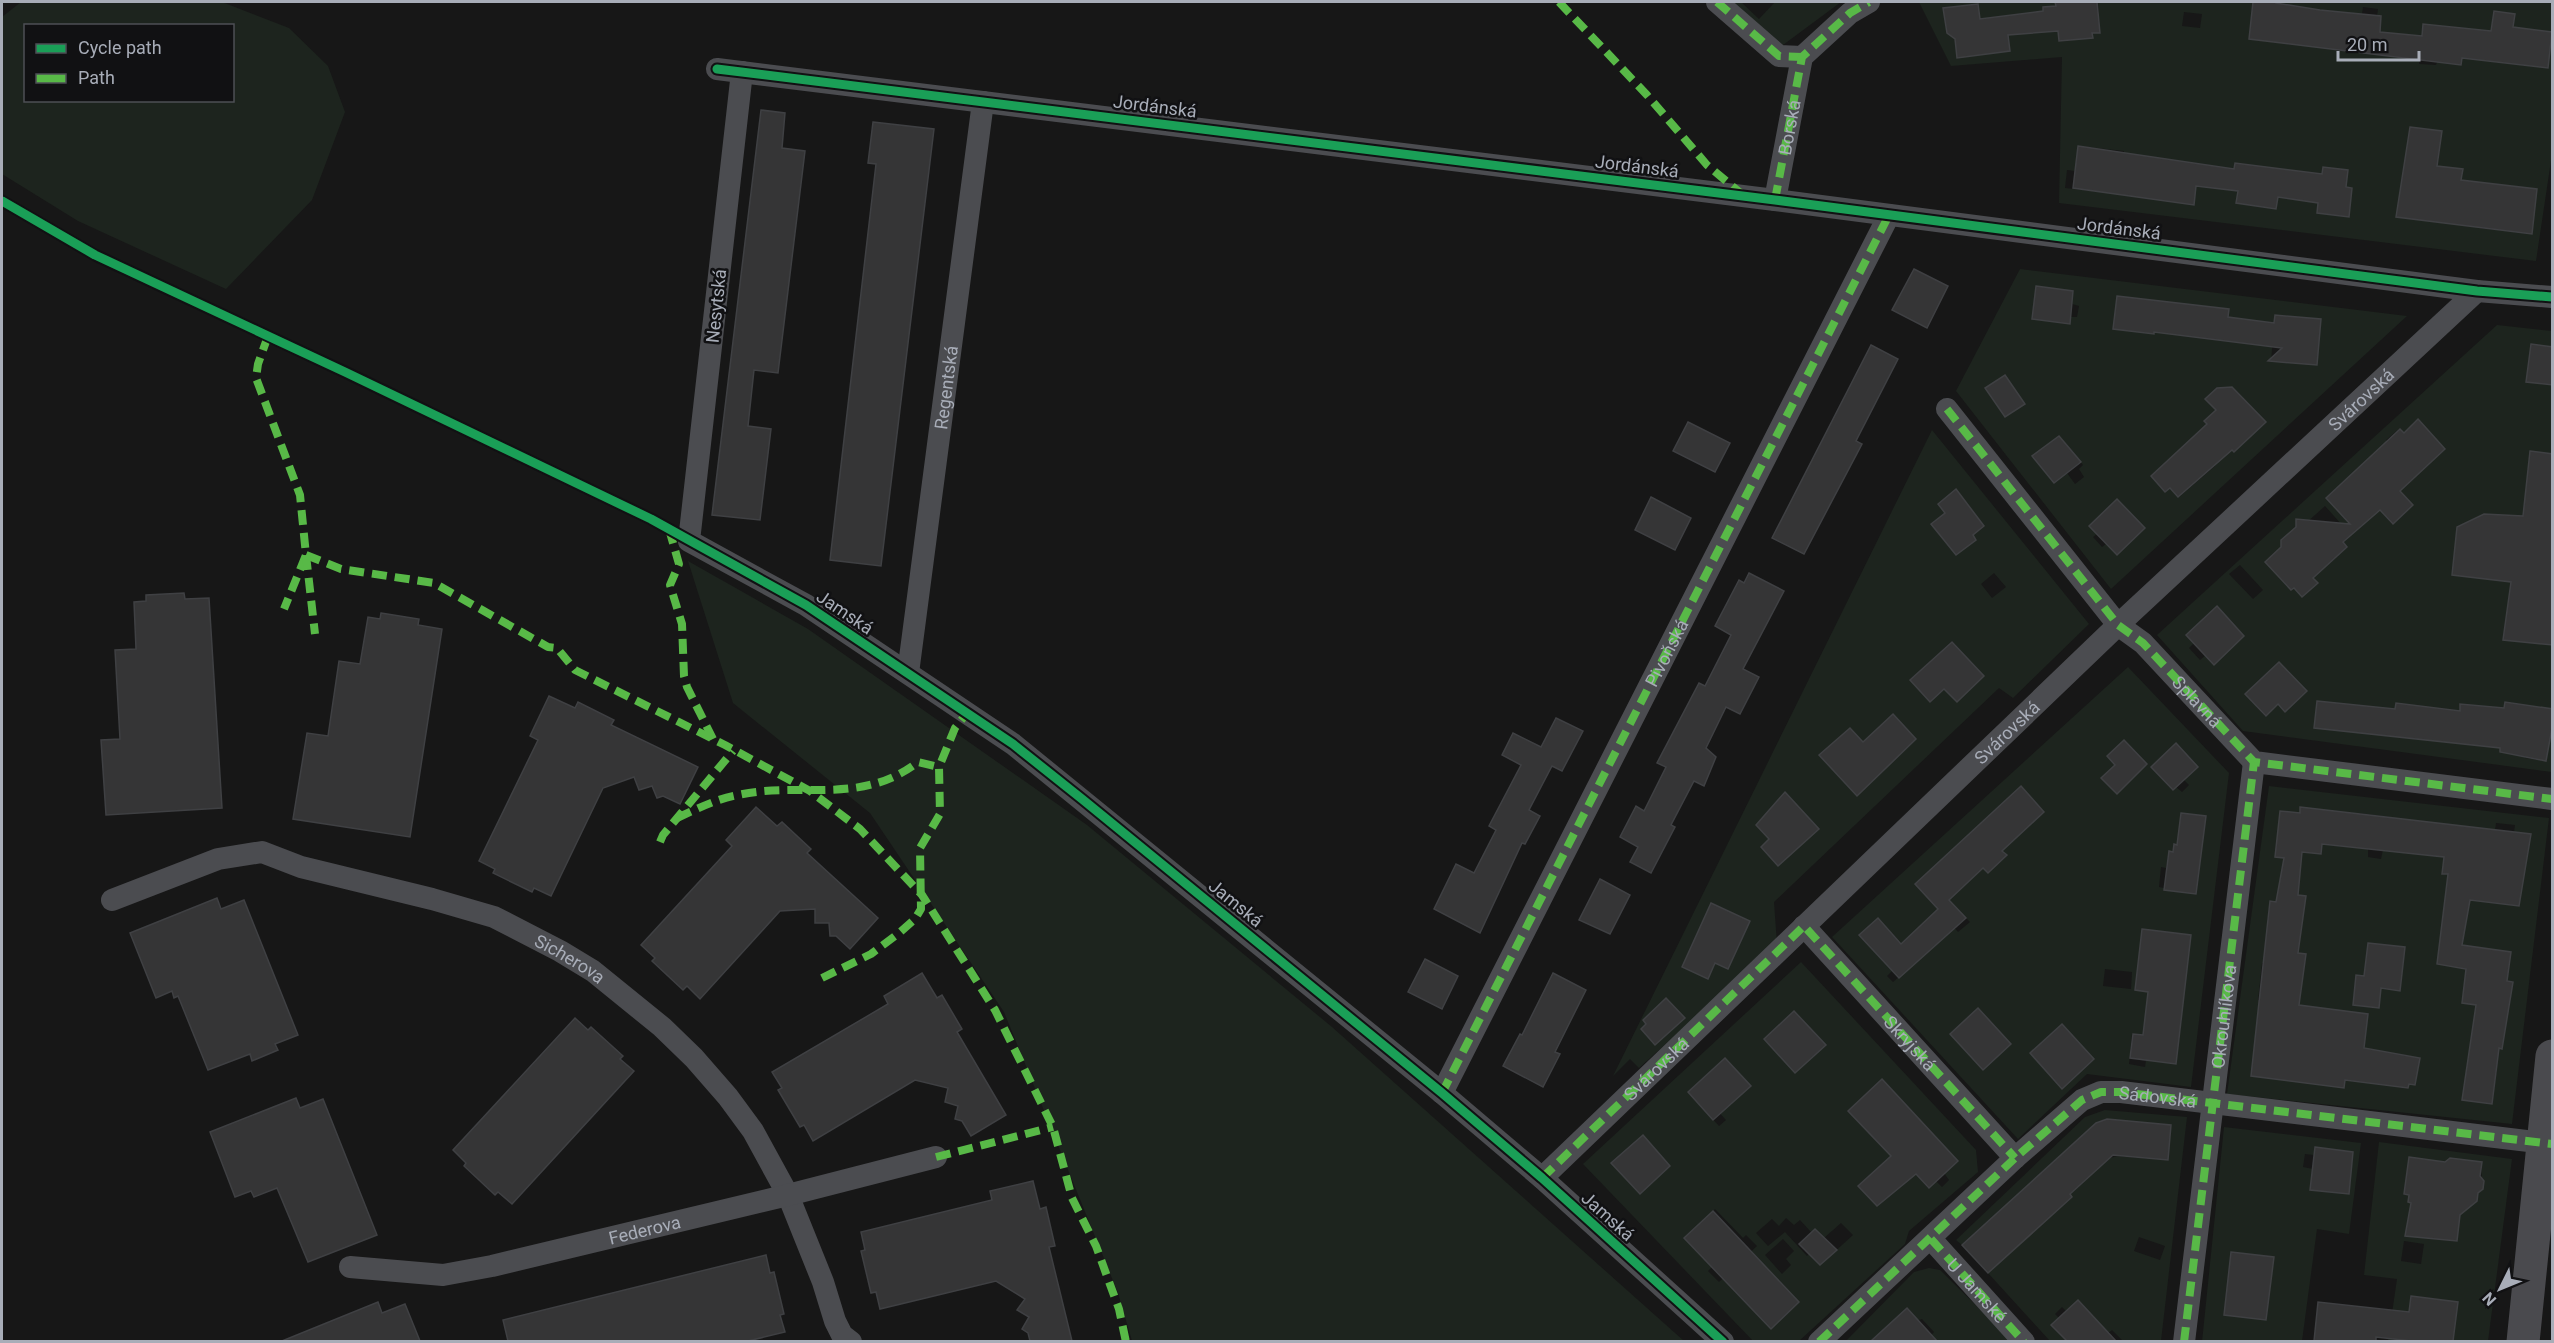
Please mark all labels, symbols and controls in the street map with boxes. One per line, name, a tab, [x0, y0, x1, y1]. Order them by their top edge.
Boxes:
legend	[24, 24, 234, 102]
scale bar	[2338, 24, 2419, 62]
text: 20 m	[2347, 34, 2387, 55]
text: Cycle path	[78, 37, 162, 58]
text: Path	[78, 67, 115, 88]
street label: Jordánská	[1112, 90, 1198, 122]
street label: Borská	[1773, 98, 1804, 157]
street label: Jordánská	[1594, 150, 1680, 182]
street label: Jordánská	[2076, 212, 2162, 244]
street label: Nesytská	[702, 268, 730, 344]
street label: Regentská	[930, 344, 961, 431]
street label: Svárovská	[2324, 364, 2398, 435]
street label: Jamská	[813, 585, 877, 639]
street label: Pivoňská	[1640, 616, 1692, 690]
street label: Splavná	[2168, 671, 2227, 732]
street label: Svárovská	[1970, 696, 2043, 768]
street label: Jamská	[1205, 875, 1267, 931]
street label: Sicherova	[531, 929, 610, 987]
street label: Okrouhlíkova	[2207, 963, 2240, 1069]
street label: Skryjská	[1880, 1011, 1941, 1075]
street label: Svárovská	[1619, 1033, 1693, 1105]
street label: Sádovská	[2118, 1081, 2198, 1112]
street label: Jamská	[1577, 1187, 1639, 1245]
street label: Federova	[606, 1211, 683, 1248]
street label: U Jamské	[1943, 1254, 2012, 1327]
north arrow	[2470, 1259, 2530, 1319]
text: N	[2479, 1288, 2500, 1309]

